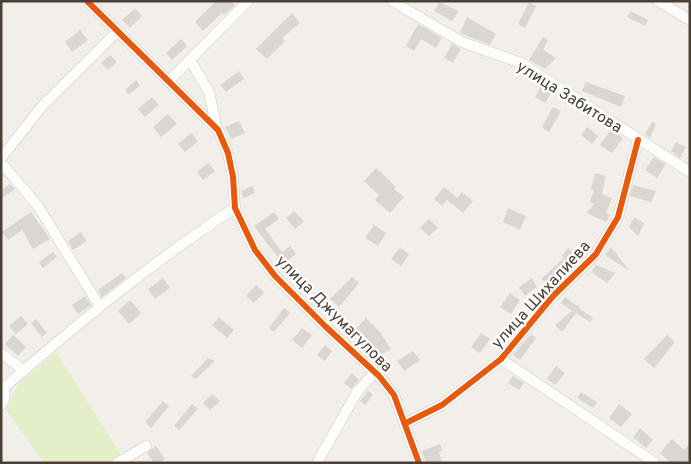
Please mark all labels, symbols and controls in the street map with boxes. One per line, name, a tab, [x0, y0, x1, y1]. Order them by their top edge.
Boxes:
street label: улица Забитова	[512, 57, 625, 138]
street label: улица Шихалиева	[488, 237, 595, 353]
street label: улица Джумагулова	[271, 252, 396, 377]

